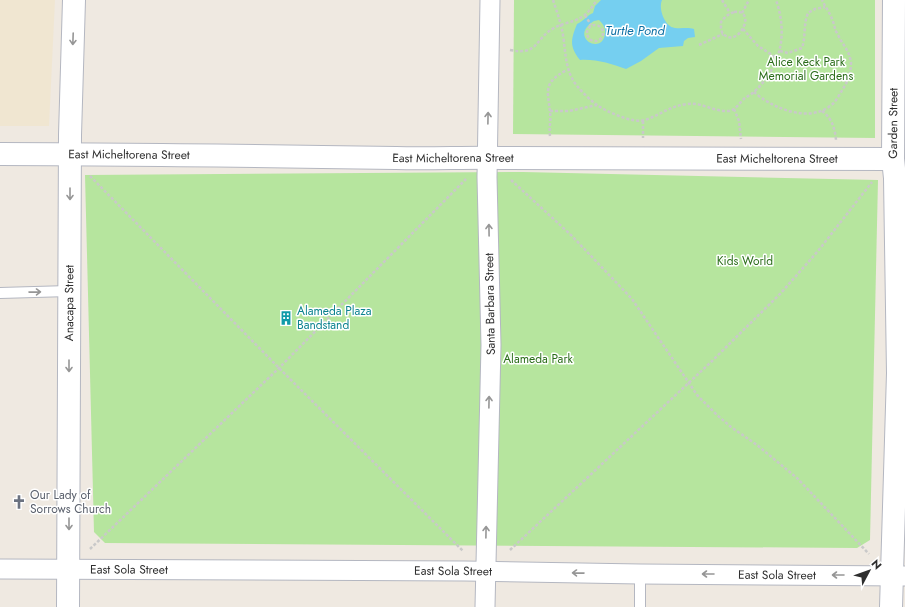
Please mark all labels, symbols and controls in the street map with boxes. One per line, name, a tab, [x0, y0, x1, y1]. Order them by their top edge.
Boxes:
water label: Turtle Pond	[605, 21, 665, 40]
one-way arrow	[69, 32, 76, 45]
park label: Alice Keck Park Memorial Gardens	[759, 53, 853, 85]
street label: Garden Street	[884, 88, 902, 159]
one-way arrow	[484, 112, 492, 125]
street label: East Micheltorena Street	[68, 145, 190, 164]
street label: East Micheltorena Street	[392, 149, 514, 167]
street label: East Micheltorena Street	[716, 150, 838, 168]
one-way arrow	[66, 187, 74, 200]
one-way arrow	[485, 224, 493, 237]
park label: Kids World	[717, 252, 773, 270]
street label: Santa Barbara Street	[480, 253, 500, 355]
street label: Anacapa Street	[60, 265, 78, 341]
one-way arrow	[28, 288, 41, 296]
place label: Alameda Plaza Bandstand	[297, 302, 372, 334]
building icon: Alameda Plaza Bandstand	[278, 310, 294, 326]
park label: Alameda Park	[503, 350, 574, 368]
one-way arrow	[65, 359, 73, 372]
one-way arrow	[485, 396, 493, 409]
place label: Our Lady of Sorrows Church	[30, 486, 111, 518]
church icon: Our Lady of Sorrows Church	[11, 494, 27, 510]
one-way arrow	[65, 517, 73, 530]
one-way arrow	[482, 526, 490, 539]
north arrow	[849, 551, 889, 591]
text: N	[868, 556, 885, 573]
street label: East Sola Street	[90, 560, 168, 579]
street label: East Sola Street	[414, 562, 492, 580]
street label: East Sola Street	[738, 566, 816, 584]
one-way arrow	[572, 569, 585, 577]
one-way arrow	[702, 570, 715, 578]
one-way arrow	[832, 571, 845, 579]

